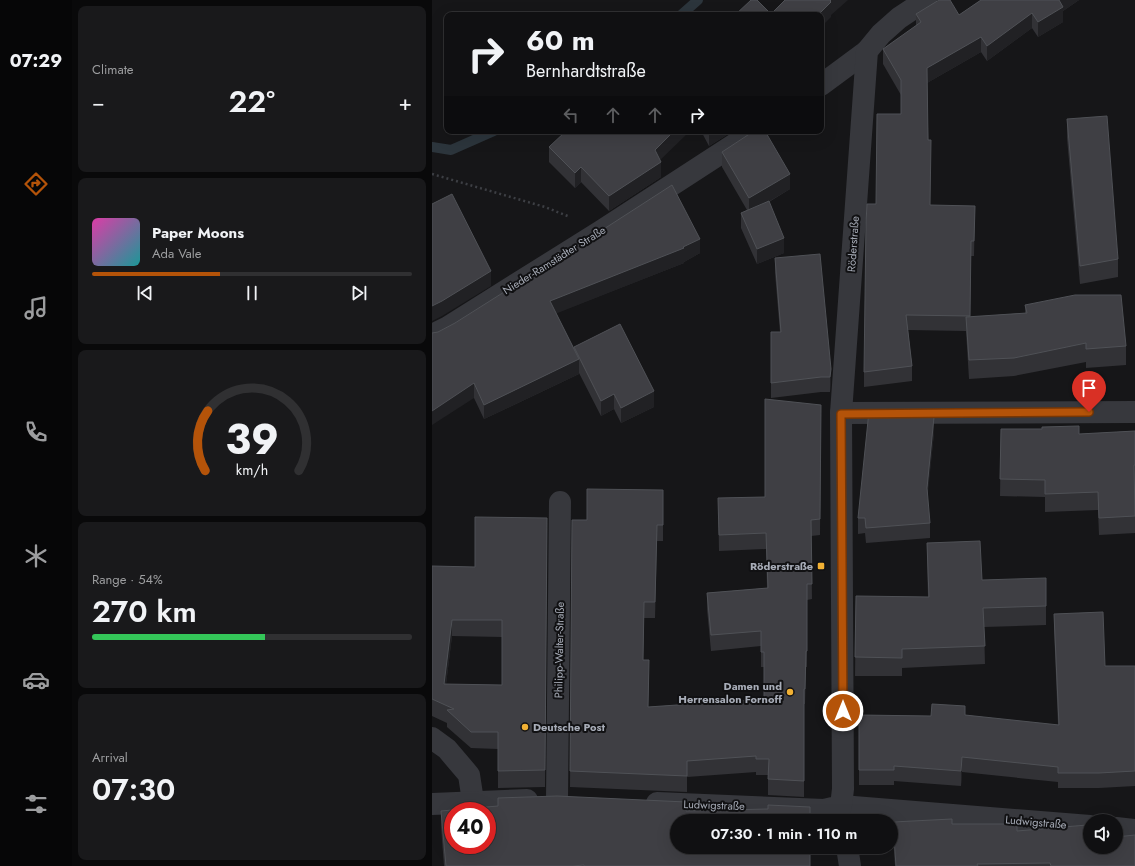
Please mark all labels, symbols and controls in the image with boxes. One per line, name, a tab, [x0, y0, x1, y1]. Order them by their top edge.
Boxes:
text: 60 m	[526, 20, 595, 61]
icon: right	[460, 28, 512, 80]
text: 07:29	[10, 48, 62, 74]
text: Bernhardtstraße	[526, 58, 646, 84]
text: Climate	[92, 60, 133, 79]
text: 22°	[228, 80, 275, 123]
text: −	[92, 86, 105, 118]
text: +	[398, 86, 412, 118]
icon: left	[560, 104, 582, 126]
icon: ahead	[602, 104, 624, 126]
icon: ahead	[644, 104, 666, 126]
icon: right	[686, 104, 708, 126]
icon: directions	[22, 170, 50, 198]
street label: Röderstraße	[843, 215, 863, 272]
text: Paper Moons	[152, 222, 244, 244]
street label: Nieder-Ramstädter Straße	[499, 222, 609, 298]
text: Ada Vale	[152, 244, 201, 263]
icon: previous	[134, 282, 156, 304]
icon: pause	[241, 282, 263, 304]
icon: next	[348, 282, 370, 304]
icon: music	[22, 294, 50, 322]
pin	[1072, 371, 1106, 412]
icon: arrive	[1078, 377, 1100, 399]
text: 39	[225, 409, 279, 470]
icon: phone	[22, 418, 50, 446]
text: km/h	[236, 460, 268, 480]
icon: climate	[22, 542, 50, 570]
place label: Röderstraße	[750, 558, 813, 574]
marker: Röderstraße	[816, 561, 826, 571]
text: Range · 54%	[92, 570, 163, 589]
text: 270 km	[92, 590, 197, 633]
street label: Philipp-Walter-Straße	[550, 601, 568, 698]
icon: car	[22, 666, 50, 694]
place label: Damen und Herrensalon Fornoff	[678, 678, 783, 707]
marker: Damen und Herrensalon Fornoff	[785, 687, 795, 697]
position arrow	[822, 690, 864, 732]
place label: Deutsche Post	[533, 719, 606, 735]
marker: Deutsche Post	[520, 722, 530, 732]
text: Arrival	[92, 748, 128, 767]
text: 07:30	[92, 768, 175, 811]
icon: filters	[22, 790, 50, 818]
street label: Ludwigstraße	[683, 796, 745, 814]
speed limit sign: 40	[444, 802, 496, 854]
street label: Ludwigstraße	[1005, 811, 1068, 833]
map controls	[1083, 814, 1123, 854]
button: sound	[1083, 814, 1123, 854]
text: 07:30 · 1 min · 110 m	[711, 823, 857, 845]

